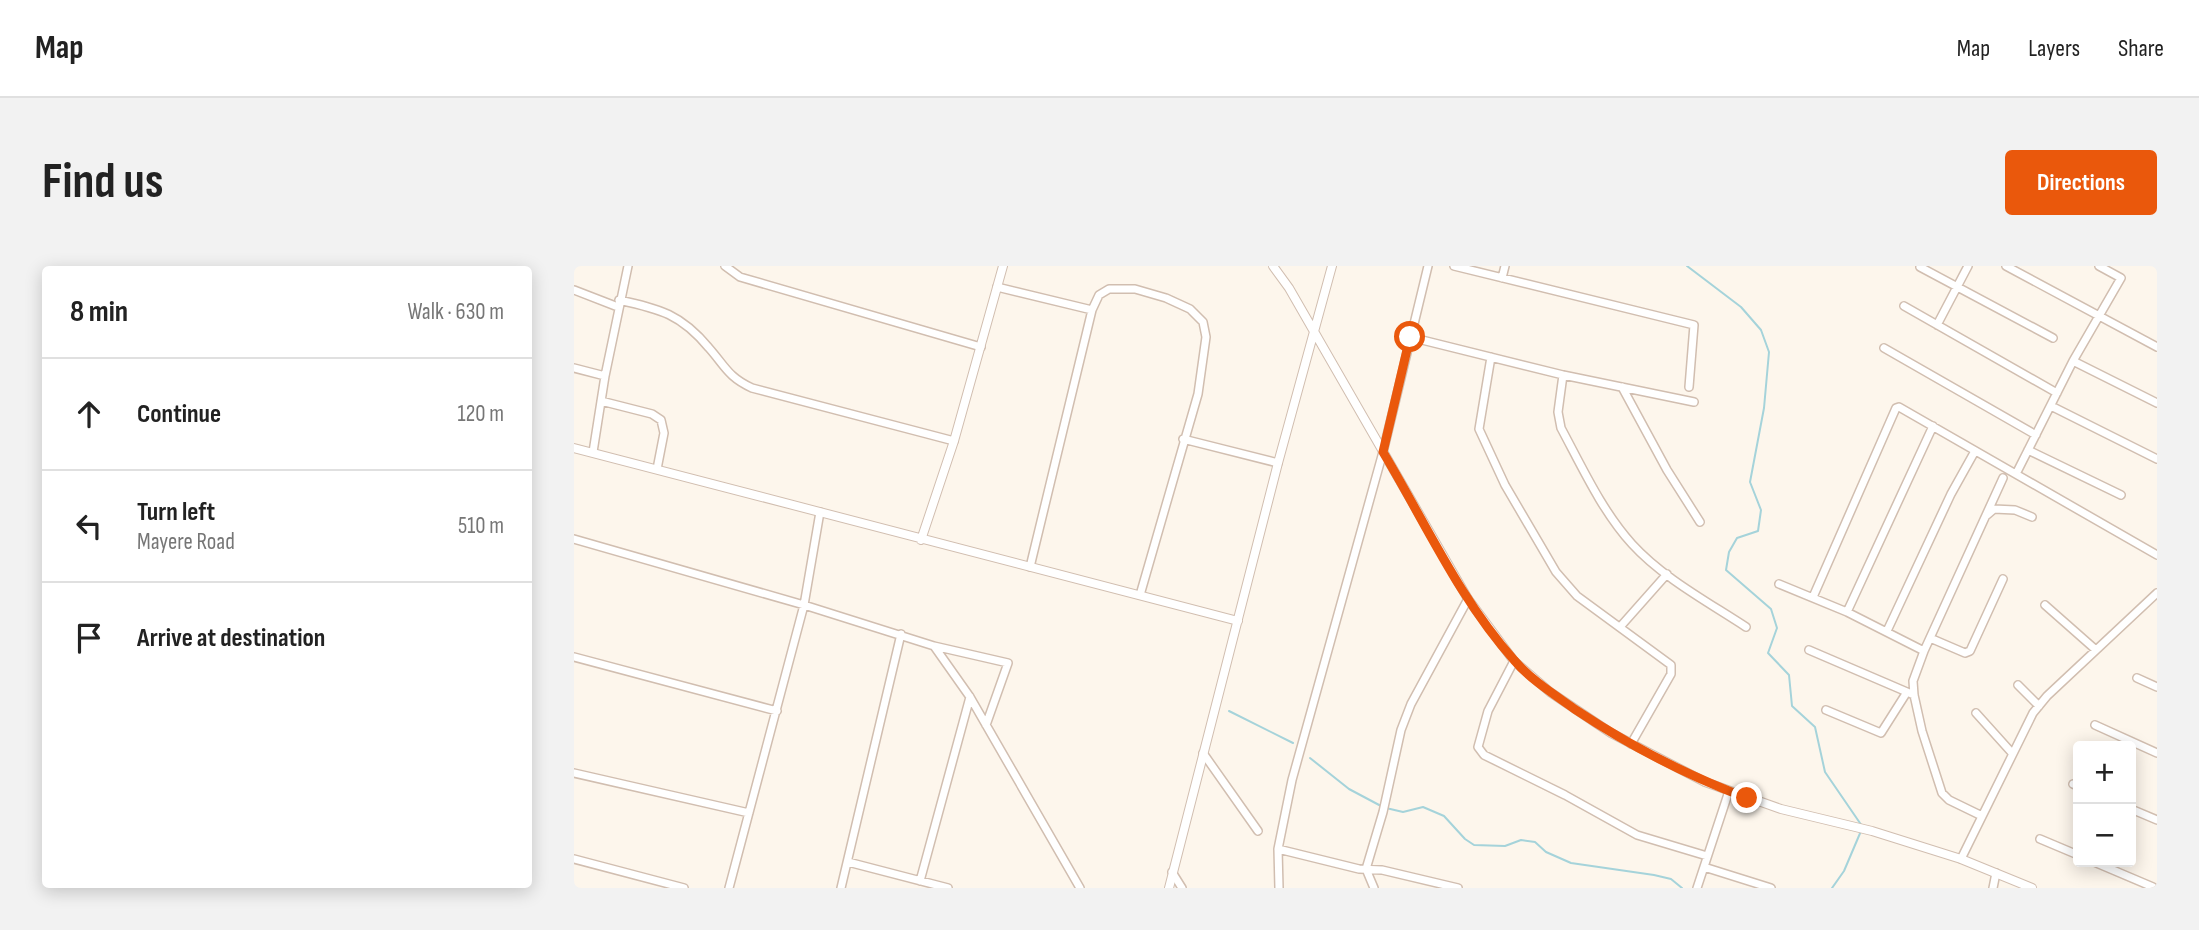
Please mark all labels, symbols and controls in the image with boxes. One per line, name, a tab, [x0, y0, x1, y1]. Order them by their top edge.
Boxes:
text: Map	[35, 28, 84, 68]
text: Map	[1957, 34, 1990, 63]
text: Layers	[2028, 34, 2080, 63]
text: Share	[2118, 34, 2164, 63]
button: Directions	[2005, 150, 2157, 215]
text: Find us	[42, 153, 164, 212]
text: 8 min	[70, 294, 128, 330]
text: Walk · 630 m	[407, 298, 504, 326]
route start	[1394, 321, 1425, 352]
icon: ahead	[70, 395, 108, 433]
text: Continue	[137, 399, 221, 430]
text: 120 m	[458, 400, 504, 428]
text: Turn left	[137, 497, 215, 528]
icon: left	[70, 507, 108, 545]
text: 510 m	[458, 512, 504, 540]
text: Mayere Road	[137, 528, 235, 556]
icon: arrive	[70, 619, 108, 657]
text: Arrive at destination	[137, 623, 325, 654]
map controls	[2073, 741, 2136, 867]
button: +	[2073, 741, 2136, 804]
route end	[1731, 782, 1762, 813]
button: −	[2073, 804, 2136, 867]

